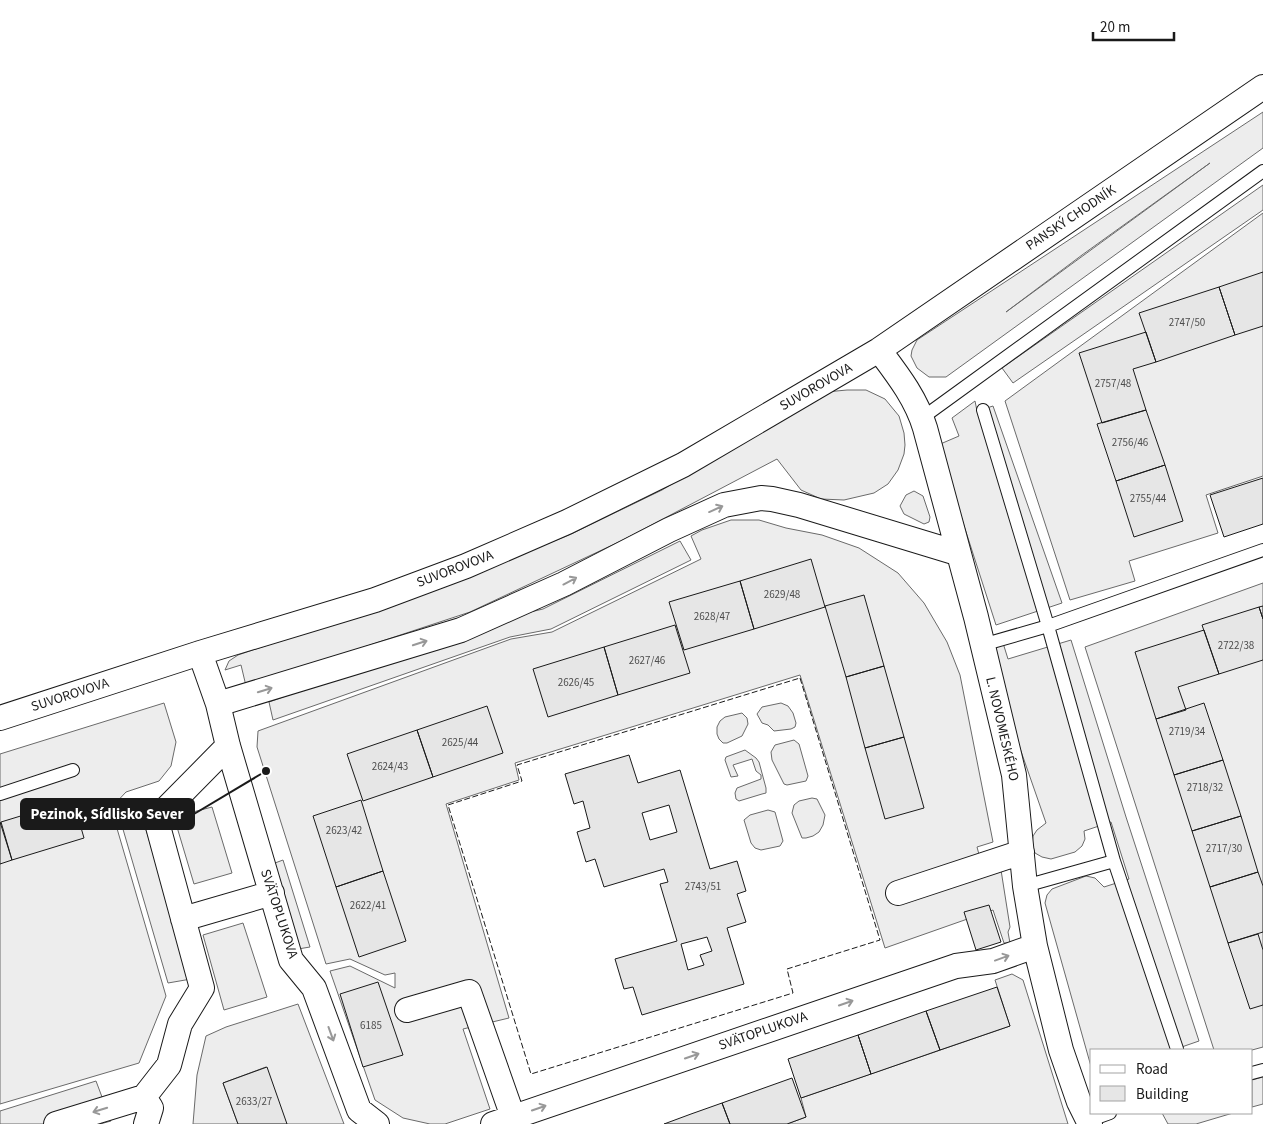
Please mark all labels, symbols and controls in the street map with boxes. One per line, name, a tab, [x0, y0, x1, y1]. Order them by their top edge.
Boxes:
scale bar	[1093, 10, 1174, 42]
text: 20 m	[1100, 17, 1130, 38]
street label: PANSKÝ CHODNÍK	[1022, 180, 1121, 256]
house number: 2747/50	[1169, 315, 1205, 330]
street label: SUVOROVOVA	[776, 358, 856, 416]
house number: 2757/48	[1095, 376, 1132, 391]
house number: 2756/46	[1112, 435, 1149, 450]
house number: 2755/44	[1130, 491, 1167, 506]
one-way arrow	[708, 504, 723, 513]
street label: SUVOROVOVA	[414, 545, 497, 593]
one-way arrow	[562, 576, 577, 585]
house number: 2629/48	[764, 587, 801, 602]
house number: 2628/47	[694, 609, 730, 624]
one-way arrow	[412, 638, 428, 648]
house number: 2722/38	[1218, 638, 1255, 653]
house number: 2627/46	[629, 653, 666, 668]
street label: SUVOROVOVA	[28, 673, 112, 717]
house number: 2626/45	[558, 675, 594, 690]
street label: L. NOVOMESKÉHO	[980, 675, 1024, 783]
one-way arrow	[256, 685, 272, 695]
house number: 2719/34	[1169, 724, 1206, 739]
house number: 2625/44	[442, 735, 479, 750]
house number: 2624/43	[372, 759, 408, 774]
house number: 2718/32	[1187, 780, 1223, 795]
callout: Pezinok, Sídlisko Sever	[21, 799, 194, 829]
text: Pezinok, Sídlisko Sever	[31, 804, 183, 825]
house number: 2623/42	[326, 823, 362, 838]
house number: 2717/30	[1206, 841, 1242, 856]
street label: SVÄTOPLUKOVA	[255, 867, 303, 962]
house number: 2743/51	[685, 879, 721, 894]
house number: 2622/41	[350, 898, 386, 913]
one-way arrow	[994, 953, 1009, 962]
one-way arrow	[838, 998, 854, 1007]
street label: SVÄTOPLUKOVA	[716, 1006, 810, 1056]
house number: 6185	[360, 1018, 382, 1033]
one-way arrow	[327, 1025, 336, 1041]
legend	[1090, 1049, 1253, 1114]
one-way arrow	[684, 1050, 700, 1060]
text: Road	[1136, 1059, 1168, 1080]
text: Building	[1136, 1084, 1189, 1105]
house number: 2633/27	[236, 1094, 272, 1109]
one-way arrow	[530, 1103, 546, 1112]
one-way arrow	[92, 1106, 108, 1116]

